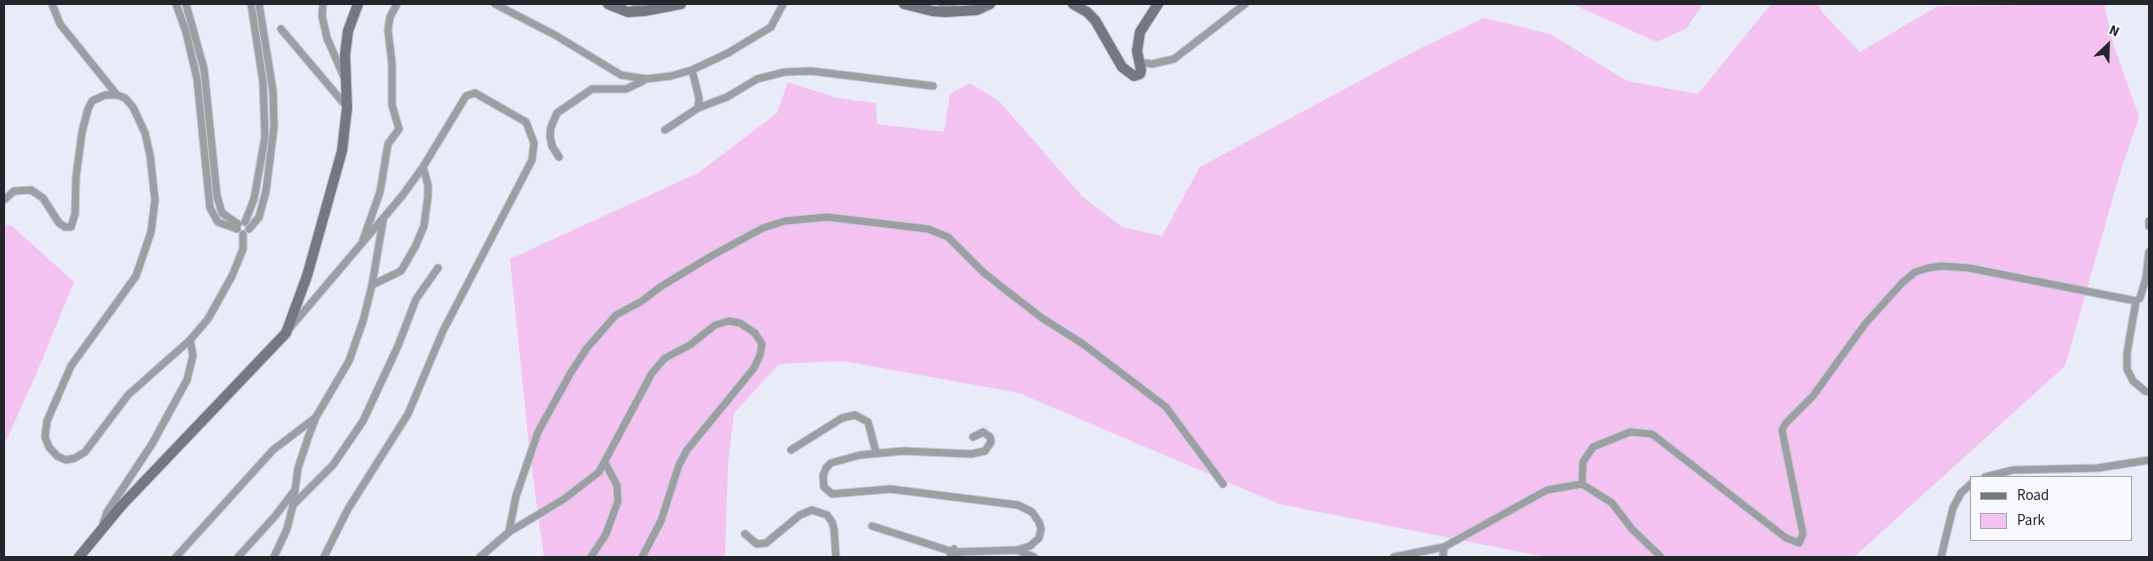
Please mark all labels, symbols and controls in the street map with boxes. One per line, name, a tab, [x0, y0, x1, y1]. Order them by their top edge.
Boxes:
north arrow	[2083, 20, 2133, 70]
text: N	[2106, 20, 2122, 42]
legend	[1970, 476, 2133, 541]
text: Road	[2017, 485, 2049, 506]
text: Park	[2017, 510, 2045, 531]

